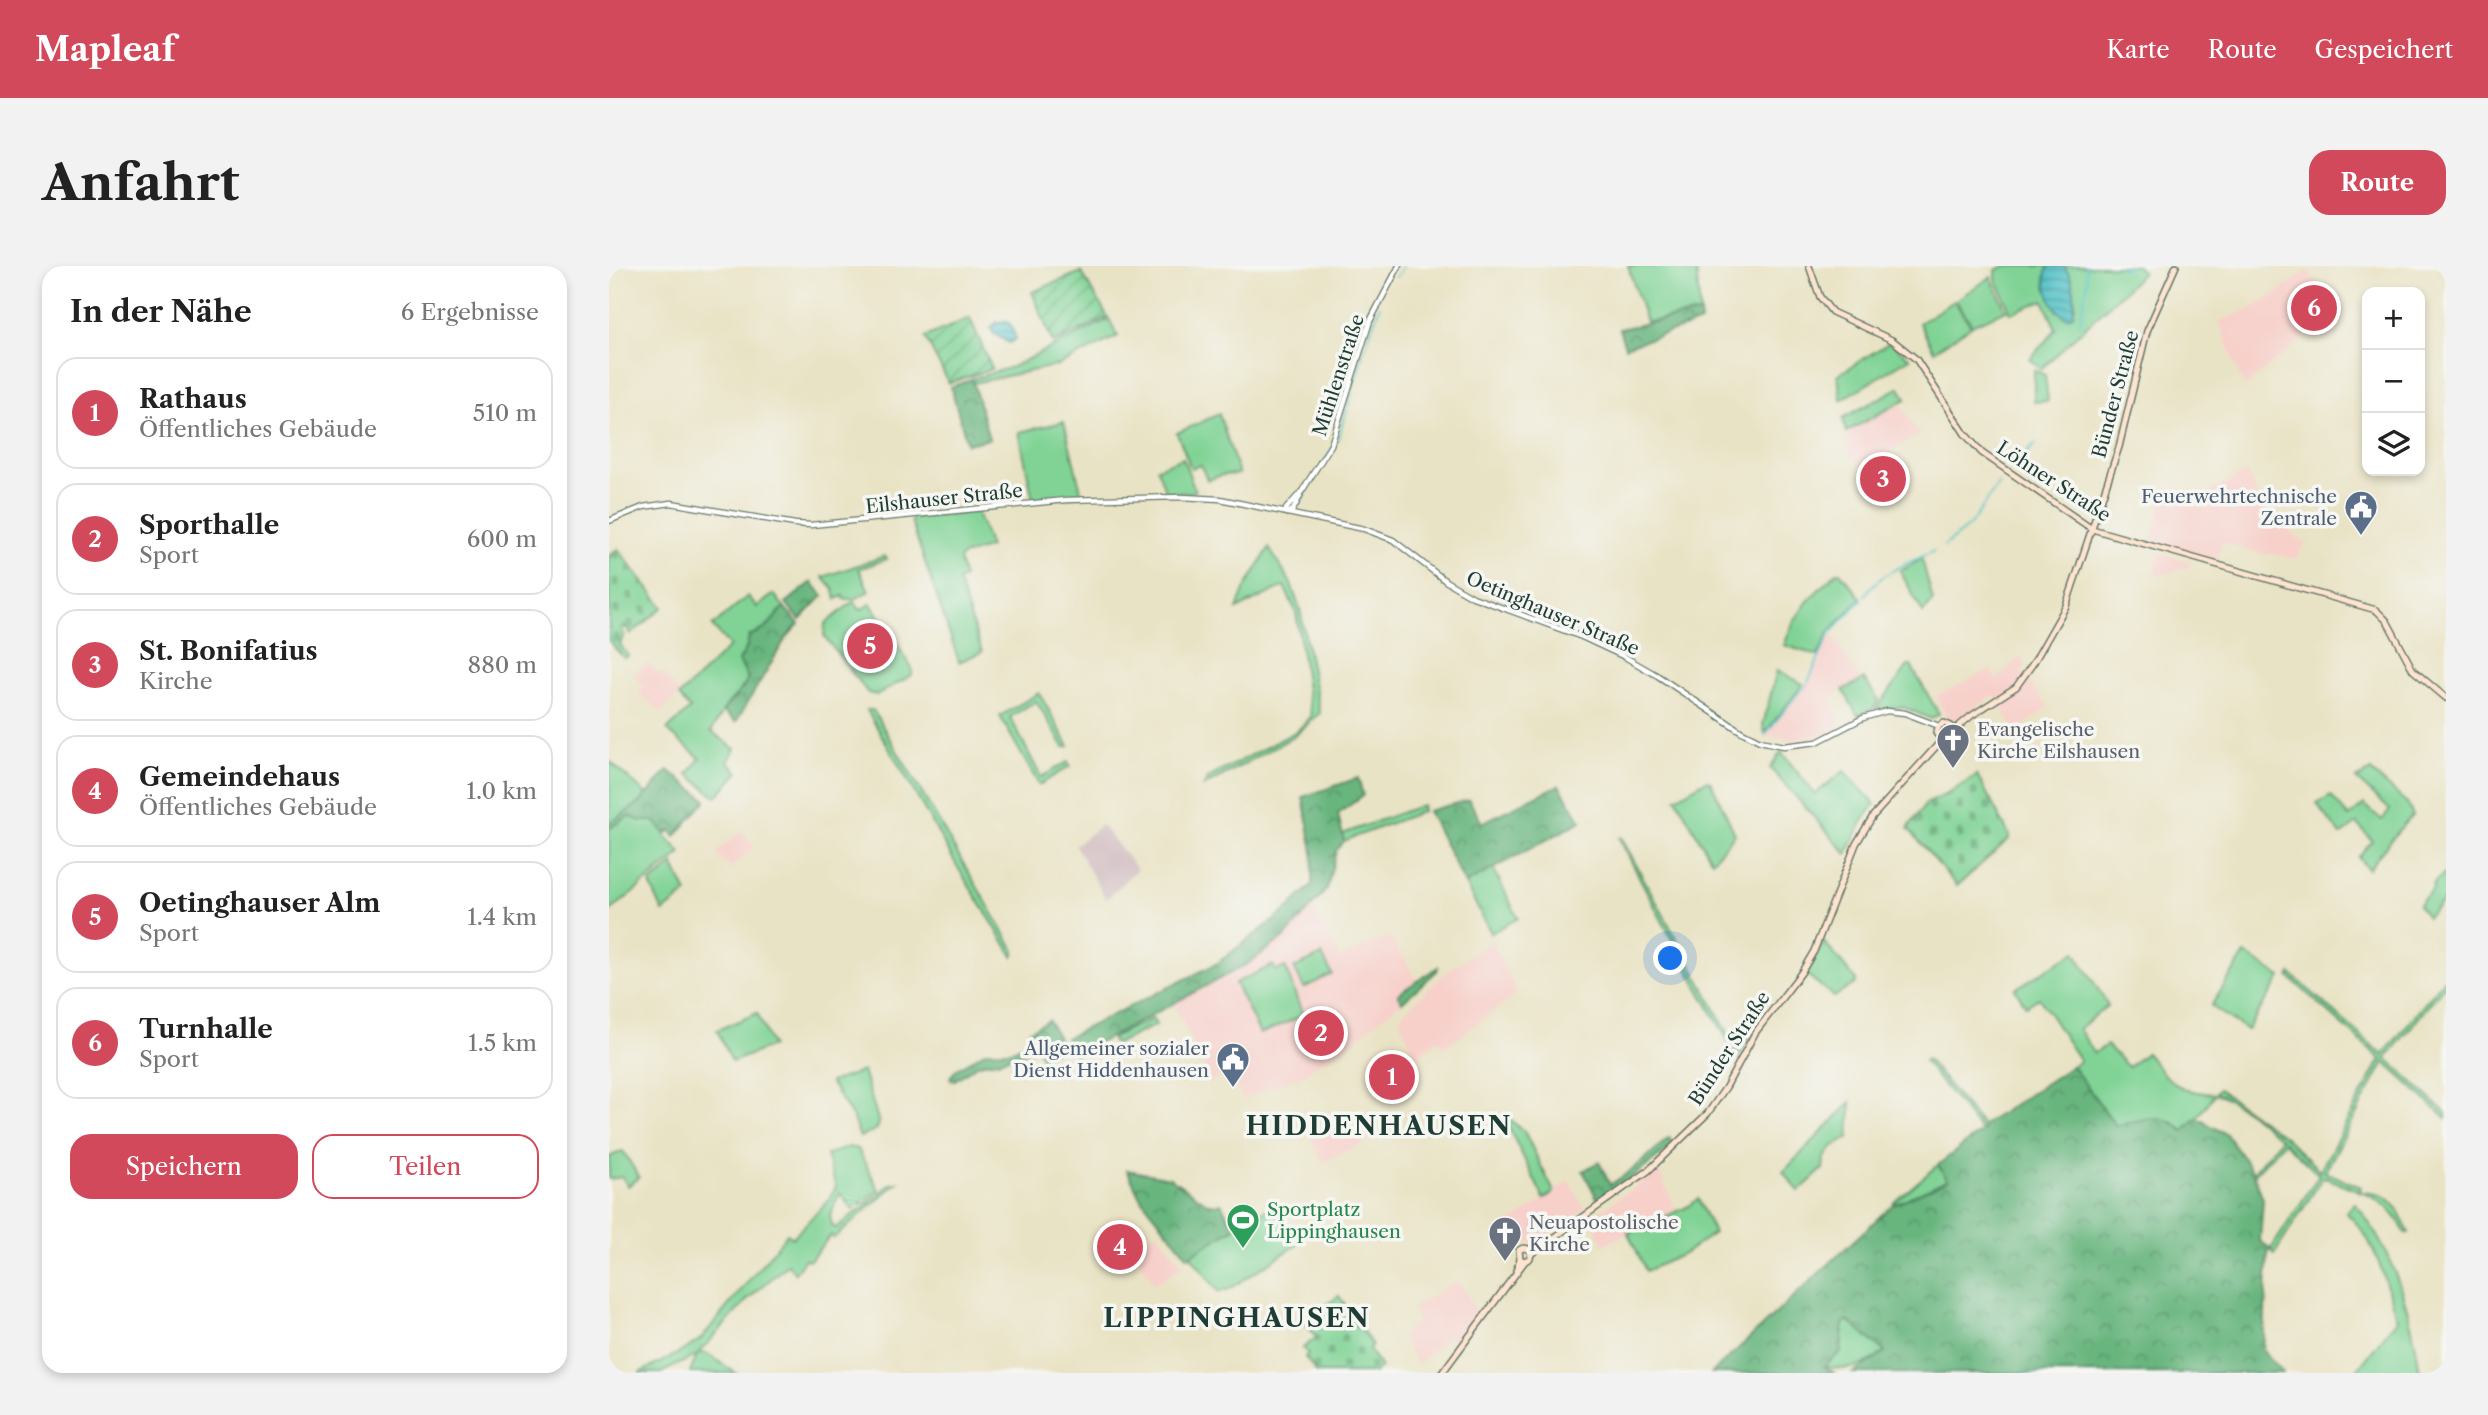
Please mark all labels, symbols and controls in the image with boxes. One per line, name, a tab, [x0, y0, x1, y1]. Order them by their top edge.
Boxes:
text: Mapleaf	[35, 29, 175, 70]
text: Karte	[2106, 35, 2170, 64]
text: Route	[2208, 35, 2277, 64]
text: Gespeichert	[2315, 35, 2453, 64]
button: Route	[2309, 150, 2446, 215]
text: Anfahrt	[42, 152, 240, 213]
pin: 6	[2291, 282, 2337, 334]
map controls	[2362, 287, 2425, 476]
button: +	[2362, 287, 2425, 350]
text: In der Nähe	[70, 293, 252, 330]
text: 6 Ergebnisse	[401, 298, 539, 326]
street label: Mühlenstraße	[1308, 311, 1369, 439]
street label: Bünder Straße	[2087, 328, 2144, 461]
button: −	[2362, 350, 2425, 413]
text: Rathaus	[139, 383, 247, 415]
text: 1	[90, 399, 100, 427]
text: 510 m	[473, 399, 537, 427]
button: layers	[2362, 413, 2425, 476]
text: Öffentliches Gebäude	[139, 415, 377, 443]
street label: Löhner Straße	[1992, 436, 2115, 527]
pin: 3	[1860, 453, 1906, 505]
street label: Eilshauser Straße	[864, 479, 1024, 518]
place label: Feuerwehrtechnische Zentrale	[2141, 485, 2337, 530]
public building icon: Feuerwehrtechnische Zentrale	[2342, 488, 2380, 537]
text: Sporthalle	[139, 509, 279, 541]
text: 2	[88, 525, 102, 553]
text: 600 m	[467, 525, 537, 553]
text: Sport	[139, 541, 199, 569]
street label: Oetinghauser Straße	[1463, 567, 1643, 660]
pin: 5	[847, 620, 893, 672]
text: St. Bonifatius	[139, 635, 318, 667]
text: 3	[89, 651, 102, 679]
text: 880 m	[468, 651, 537, 679]
text: Kirche	[139, 667, 213, 695]
place label: Evangelische Kirche Eilshausen	[1977, 718, 2140, 763]
church icon: Evangelische Kirche Eilshausen	[1934, 721, 1972, 770]
text: Gemeindehaus	[139, 761, 340, 793]
text: 4	[88, 777, 102, 805]
text: 1.0 km	[466, 777, 537, 805]
text: Öffentliches Gebäude	[139, 793, 377, 821]
text: Oetinghauser Alm	[139, 887, 380, 919]
text: 5	[89, 903, 101, 931]
text: 1.4 km	[467, 903, 537, 931]
text: Sport	[139, 919, 199, 947]
your location	[1653, 941, 1687, 975]
street label: Bünder Straße	[1684, 987, 1775, 1110]
pin: 2	[1298, 1007, 1344, 1059]
text: Turnhalle	[139, 1013, 273, 1045]
text: 6	[88, 1029, 102, 1057]
text: 1.5 km	[468, 1029, 537, 1057]
place label: Allgemeiner sozialer Dienst Hiddenhausen	[1013, 1037, 1209, 1082]
public building icon: Allgemeiner sozialer Dienst Hiddenhausen	[1214, 1040, 1252, 1089]
text: Sport	[139, 1045, 199, 1073]
pin: 1	[1369, 1051, 1415, 1103]
district label: HIDDENHAUSEN	[1246, 1110, 1512, 1142]
button: Speichern	[70, 1134, 298, 1199]
button: Teilen	[312, 1134, 539, 1199]
place label: Sportplatz Lippinghausen	[1267, 1198, 1401, 1243]
sports icon: Sportplatz Lippinghausen	[1224, 1201, 1262, 1250]
place label: Neuapostolische Kirche	[1529, 1211, 1679, 1256]
church icon: Neuapostolische Kirche	[1486, 1214, 1524, 1263]
pin: 4	[1097, 1221, 1143, 1273]
district label: LIPPINGHAUSEN	[1103, 1302, 1371, 1334]

